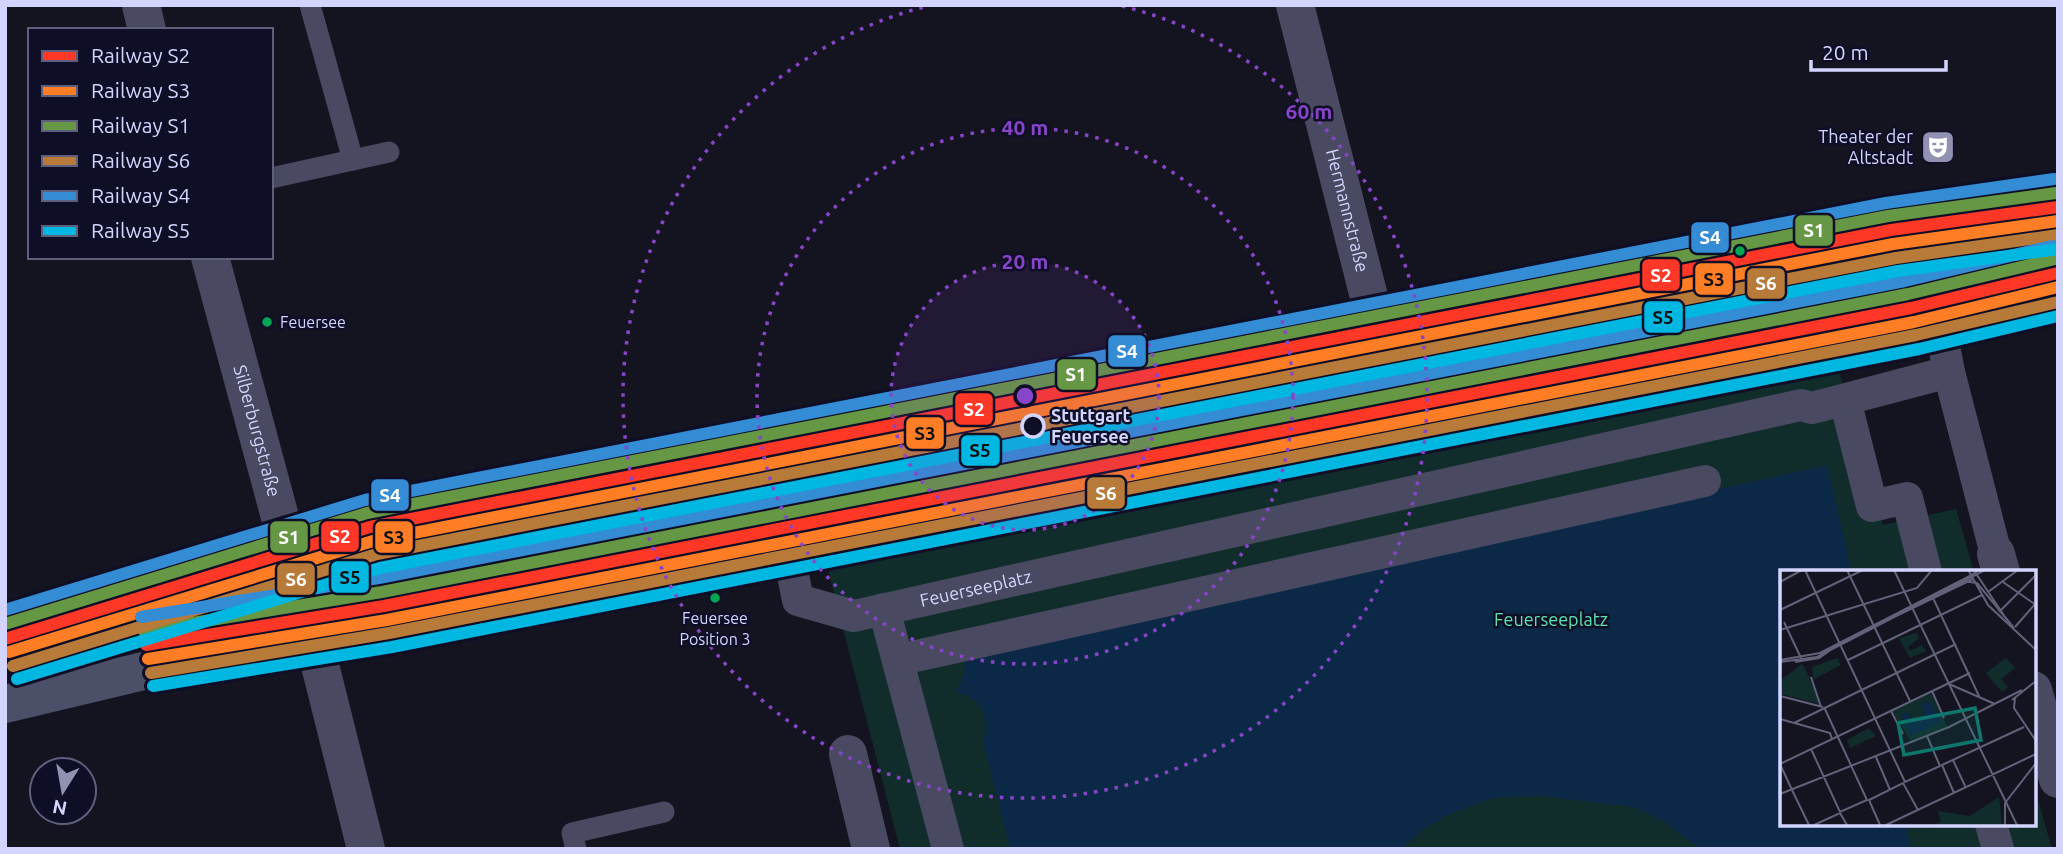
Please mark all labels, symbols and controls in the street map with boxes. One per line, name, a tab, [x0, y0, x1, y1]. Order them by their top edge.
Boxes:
legend	[28, 28, 273, 259]
scale bar	[1811, 28, 1946, 72]
text: 20 m	[1822, 40, 1869, 64]
text: Railway S2	[91, 43, 190, 67]
text: Railway S3	[91, 78, 190, 102]
text: 60 m	[1286, 99, 1332, 123]
text: Railway S1	[91, 113, 190, 137]
text: 40 m	[1002, 115, 1048, 139]
place label: Theater der Altstadt	[1818, 126, 1913, 167]
theatre icon: Theater der Altstadt	[1919, 128, 1957, 166]
street label: Hermannstraße	[1323, 147, 1373, 274]
text: Railway S6	[91, 148, 190, 172]
text: Railway S4	[91, 183, 190, 207]
line badge: S1	[1794, 214, 1834, 247]
text: Railway S5	[91, 218, 190, 242]
text: S1	[1803, 219, 1825, 241]
line badge: S4	[1690, 221, 1730, 254]
text: S4	[1699, 226, 1721, 248]
unlabelled marker	[1733, 244, 1747, 258]
text: 20 m	[1002, 249, 1048, 273]
line badge: S2	[1641, 258, 1681, 292]
line badge: S3	[1694, 262, 1734, 296]
text: S2	[1650, 264, 1672, 286]
line badge: S6	[1746, 267, 1786, 300]
text: S3	[1703, 268, 1725, 290]
text: S6	[1755, 272, 1777, 294]
line badge: S5	[1643, 300, 1684, 334]
text: S5	[1652, 306, 1674, 328]
place label: Feuersee	[280, 313, 346, 331]
marker: Feuersee	[260, 315, 274, 329]
line badge: S4	[1107, 334, 1147, 368]
text: S4	[1116, 340, 1138, 362]
line badge: S1	[1056, 358, 1097, 391]
street label: Silberburgstraße	[230, 362, 285, 499]
text: S1	[1065, 363, 1087, 385]
centre of rings	[1013, 384, 1037, 408]
line badge: S2	[954, 392, 994, 426]
text: S2	[963, 398, 985, 420]
place label: Stuttgart Feuersee	[1051, 405, 1131, 446]
marker: Stuttgart Feuersee	[1021, 414, 1045, 438]
line badge: S3	[905, 416, 945, 450]
text: S3	[914, 422, 936, 444]
line badge: S5	[960, 434, 1001, 467]
text: S5	[969, 439, 991, 461]
line badge: S6	[1086, 476, 1126, 510]
line badge: S4	[370, 478, 410, 512]
text: S6	[1095, 482, 1117, 504]
text: S4	[379, 484, 401, 506]
line badge: S1	[269, 520, 309, 554]
line badge: S2	[320, 520, 360, 553]
line badge: S3	[374, 520, 414, 554]
text: S2	[329, 525, 351, 547]
text: S1	[278, 526, 300, 548]
text: S3	[383, 526, 405, 548]
line badge: S5	[330, 560, 370, 594]
line badge: S6	[276, 562, 316, 596]
text: S5	[339, 566, 361, 588]
street label: Feuerseeplatz	[918, 566, 1033, 610]
text: S6	[285, 568, 307, 590]
inset map	[1780, 570, 2035, 826]
marker: Feuersee Position 3	[708, 591, 722, 605]
place label: Feuersee Position 3	[680, 609, 750, 648]
park label: Feuerseeplatz	[1494, 609, 1608, 629]
north arrow	[28, 756, 98, 826]
text: N	[51, 796, 69, 820]

